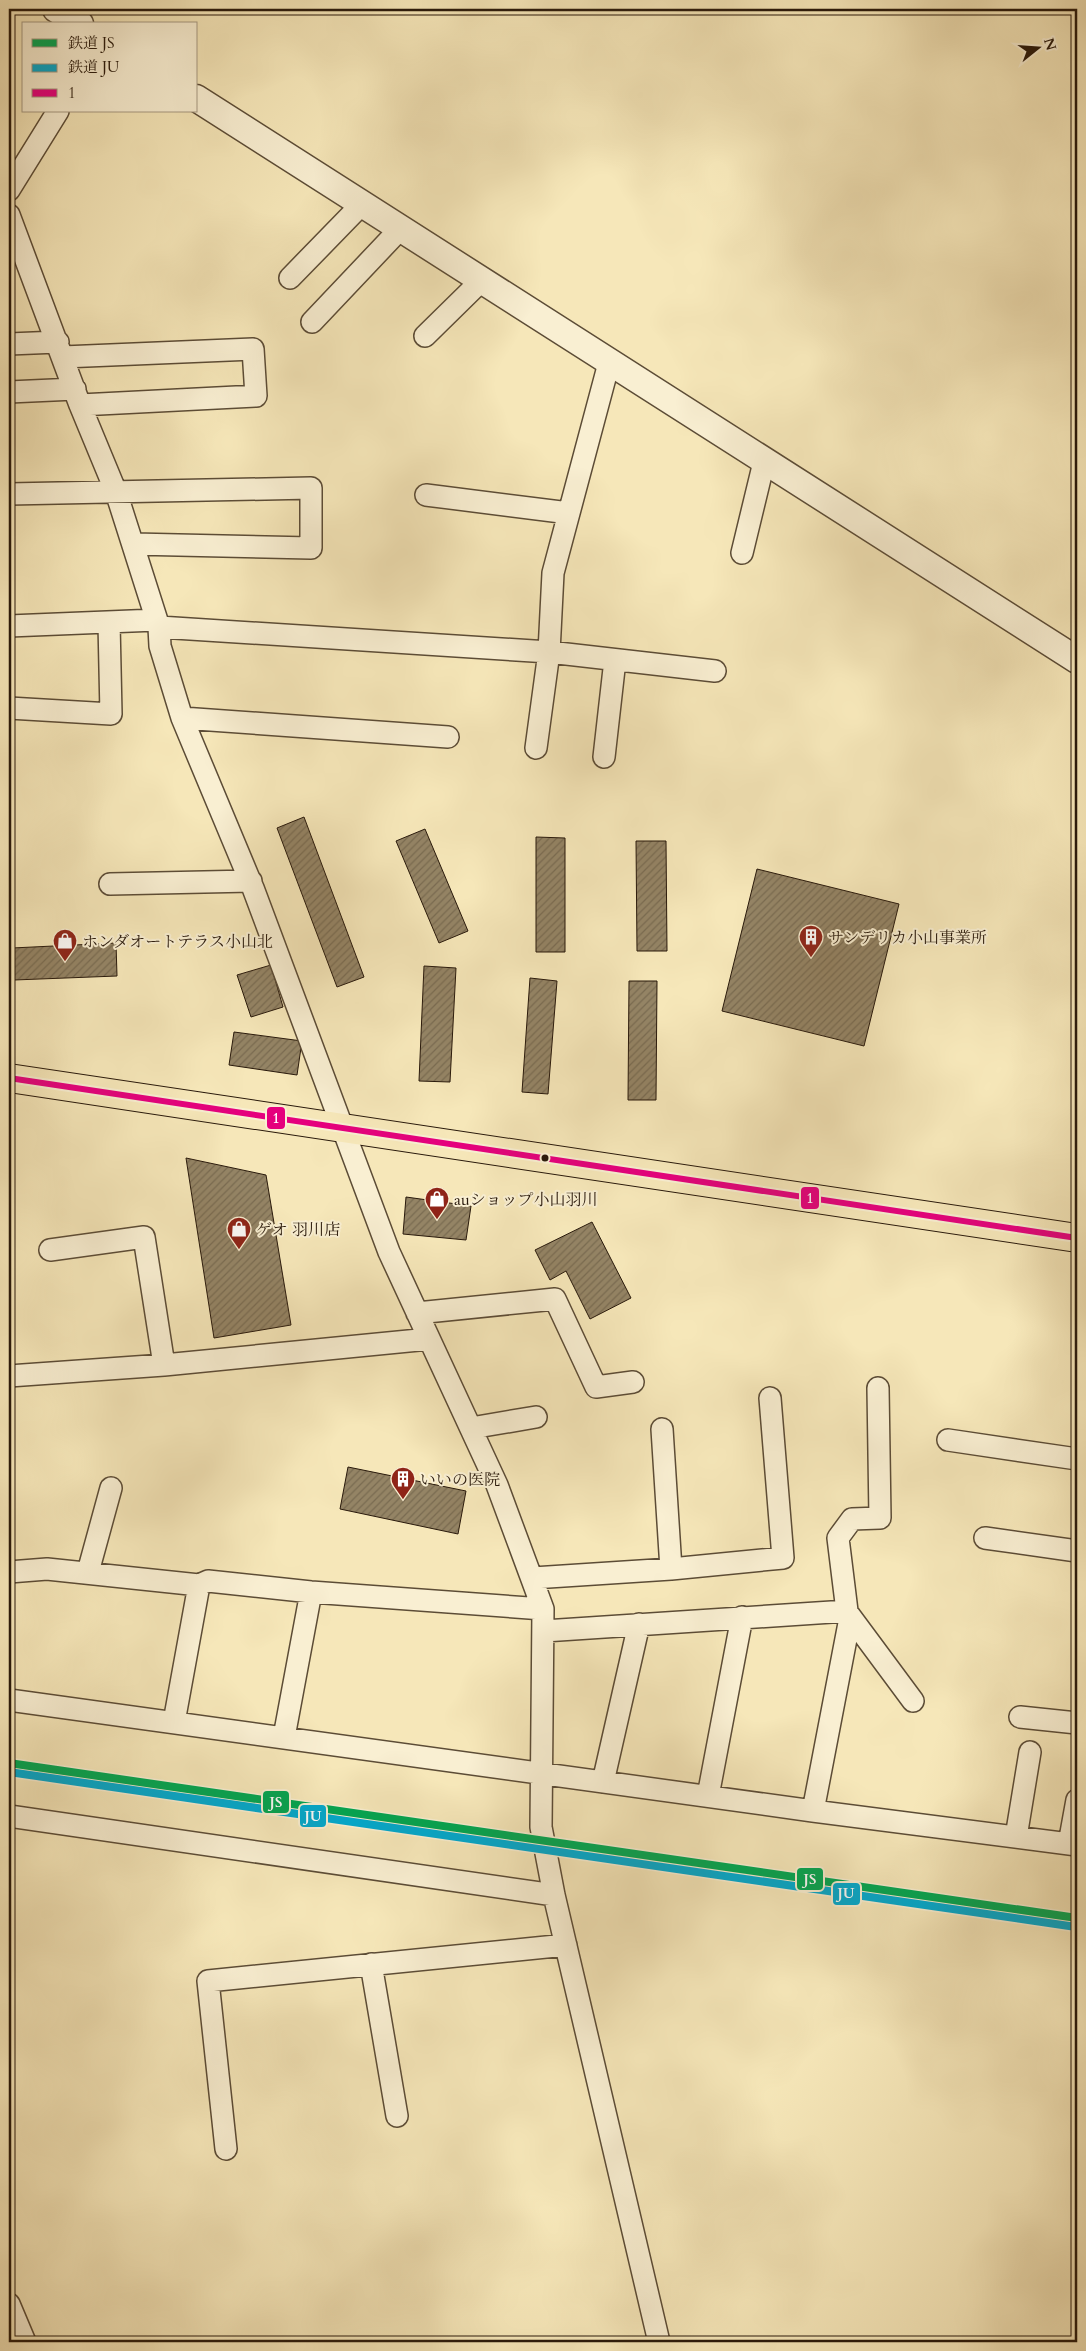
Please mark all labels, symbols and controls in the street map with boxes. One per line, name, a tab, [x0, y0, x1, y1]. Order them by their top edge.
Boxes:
legend	[22, 22, 198, 112]
north arrow	[1014, 22, 1064, 72]
text: 鉄道 JS	[68, 33, 115, 53]
text: N	[1039, 36, 1061, 53]
text: 鉄道 JU	[68, 57, 120, 77]
text: 1	[68, 83, 76, 103]
building icon: サンデリカ小山事業所	[798, 924, 824, 958]
place label: サンデリカ小山事業所	[828, 927, 987, 949]
shop icon: ホンダオートテラス小山北	[52, 928, 78, 962]
place label: ホンダオートテラス小山北	[82, 931, 273, 953]
line badge: 1	[266, 1106, 286, 1130]
text: 1	[272, 1109, 280, 1128]
unlabelled marker	[540, 1153, 550, 1163]
shop icon: auショップ小山羽川	[424, 1186, 450, 1220]
line badge: 1	[800, 1186, 820, 1210]
place label: auショップ小山羽川	[454, 1189, 597, 1211]
text: 1	[806, 1189, 814, 1208]
shop icon: ゲオ 羽川店	[226, 1216, 252, 1250]
place label: ゲオ 羽川店	[256, 1219, 340, 1241]
building icon: いいの医院	[390, 1466, 416, 1500]
place label: いいの医院	[420, 1469, 500, 1491]
line badge: JS	[262, 1790, 290, 1814]
text: JS	[268, 1793, 282, 1812]
line badge: JU	[299, 1804, 327, 1828]
text: JU	[303, 1807, 322, 1826]
line badge: JS	[796, 1867, 824, 1891]
text: JS	[802, 1870, 816, 1889]
line badge: JU	[832, 1882, 861, 1906]
text: JU	[836, 1884, 855, 1903]

